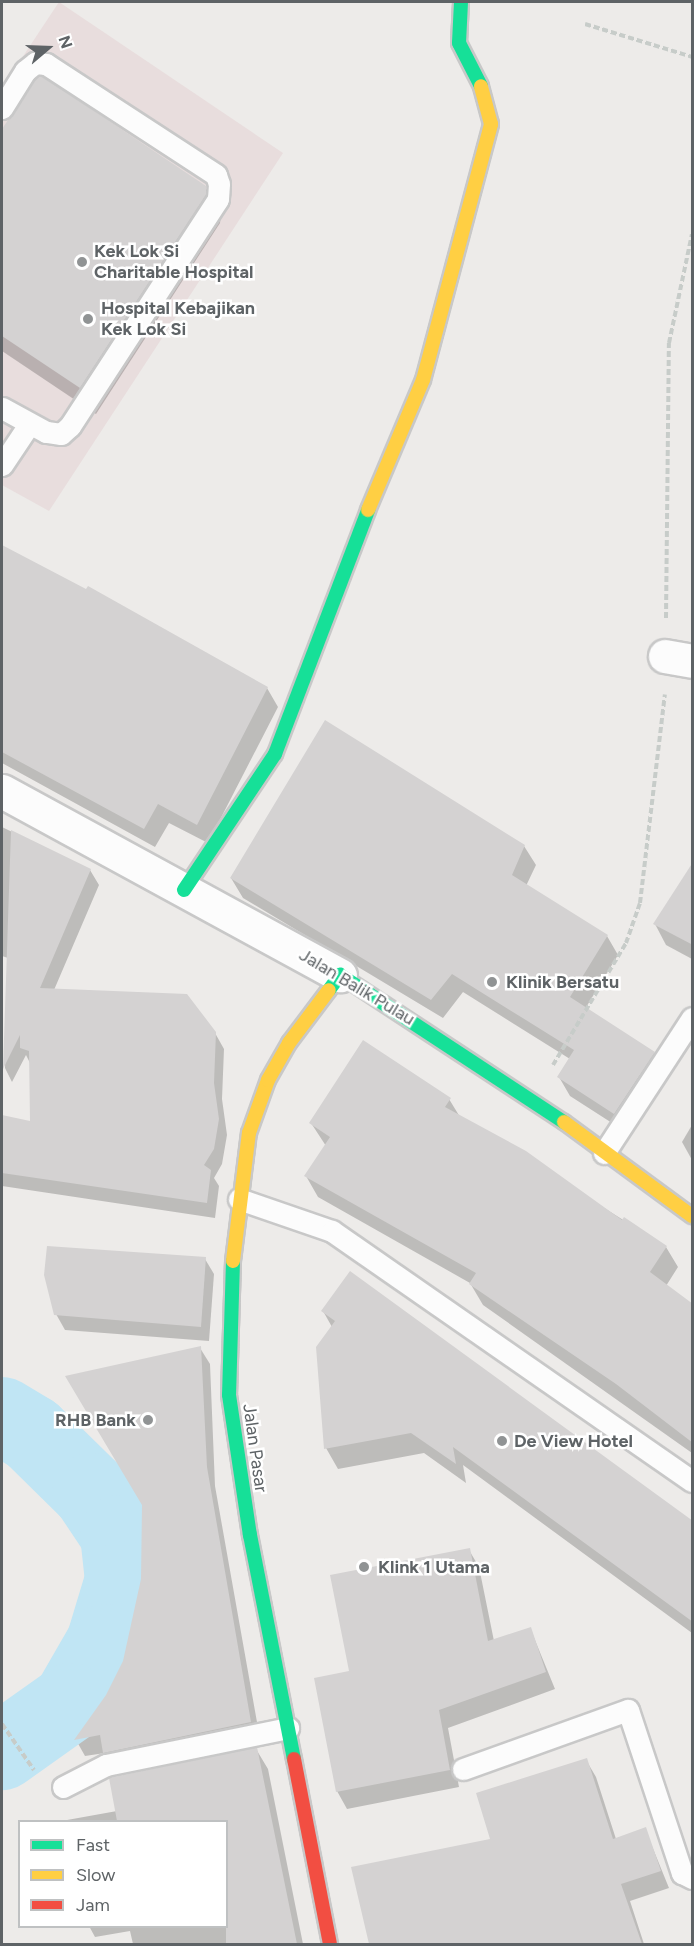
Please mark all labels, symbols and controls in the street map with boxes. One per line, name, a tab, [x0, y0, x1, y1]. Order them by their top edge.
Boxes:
north arrow	[18, 18, 78, 78]
text: N	[54, 33, 76, 51]
place label: Kek Lok Si Charitable Hospital	[94, 241, 253, 284]
marker: Kek Lok Si Charitable Hospital	[75, 255, 89, 269]
place label: Hospital Kebajikan Kek Lok Si	[101, 298, 255, 340]
marker: Hospital Kebajikan Kek Lok Si	[79, 310, 97, 328]
street label: Jalan Balik Pulau	[295, 944, 419, 1030]
place label: Klinik Bersatu	[506, 971, 619, 993]
marker: Klinik Bersatu	[483, 973, 501, 991]
street label: Jalan Pasar	[238, 1402, 272, 1494]
place label: RHB Bank	[55, 1409, 136, 1431]
marker: RHB Bank	[141, 1413, 155, 1427]
place label: De View Hotel	[514, 1430, 633, 1452]
marker: De View Hotel	[495, 1434, 509, 1448]
place label: Klink 1 Utama	[378, 1556, 490, 1578]
marker: Klink 1 Utama	[355, 1558, 373, 1576]
legend	[18, 1820, 228, 1928]
text: Fast	[76, 1834, 110, 1856]
text: Slow	[76, 1864, 115, 1886]
text: Jam	[76, 1894, 110, 1916]

